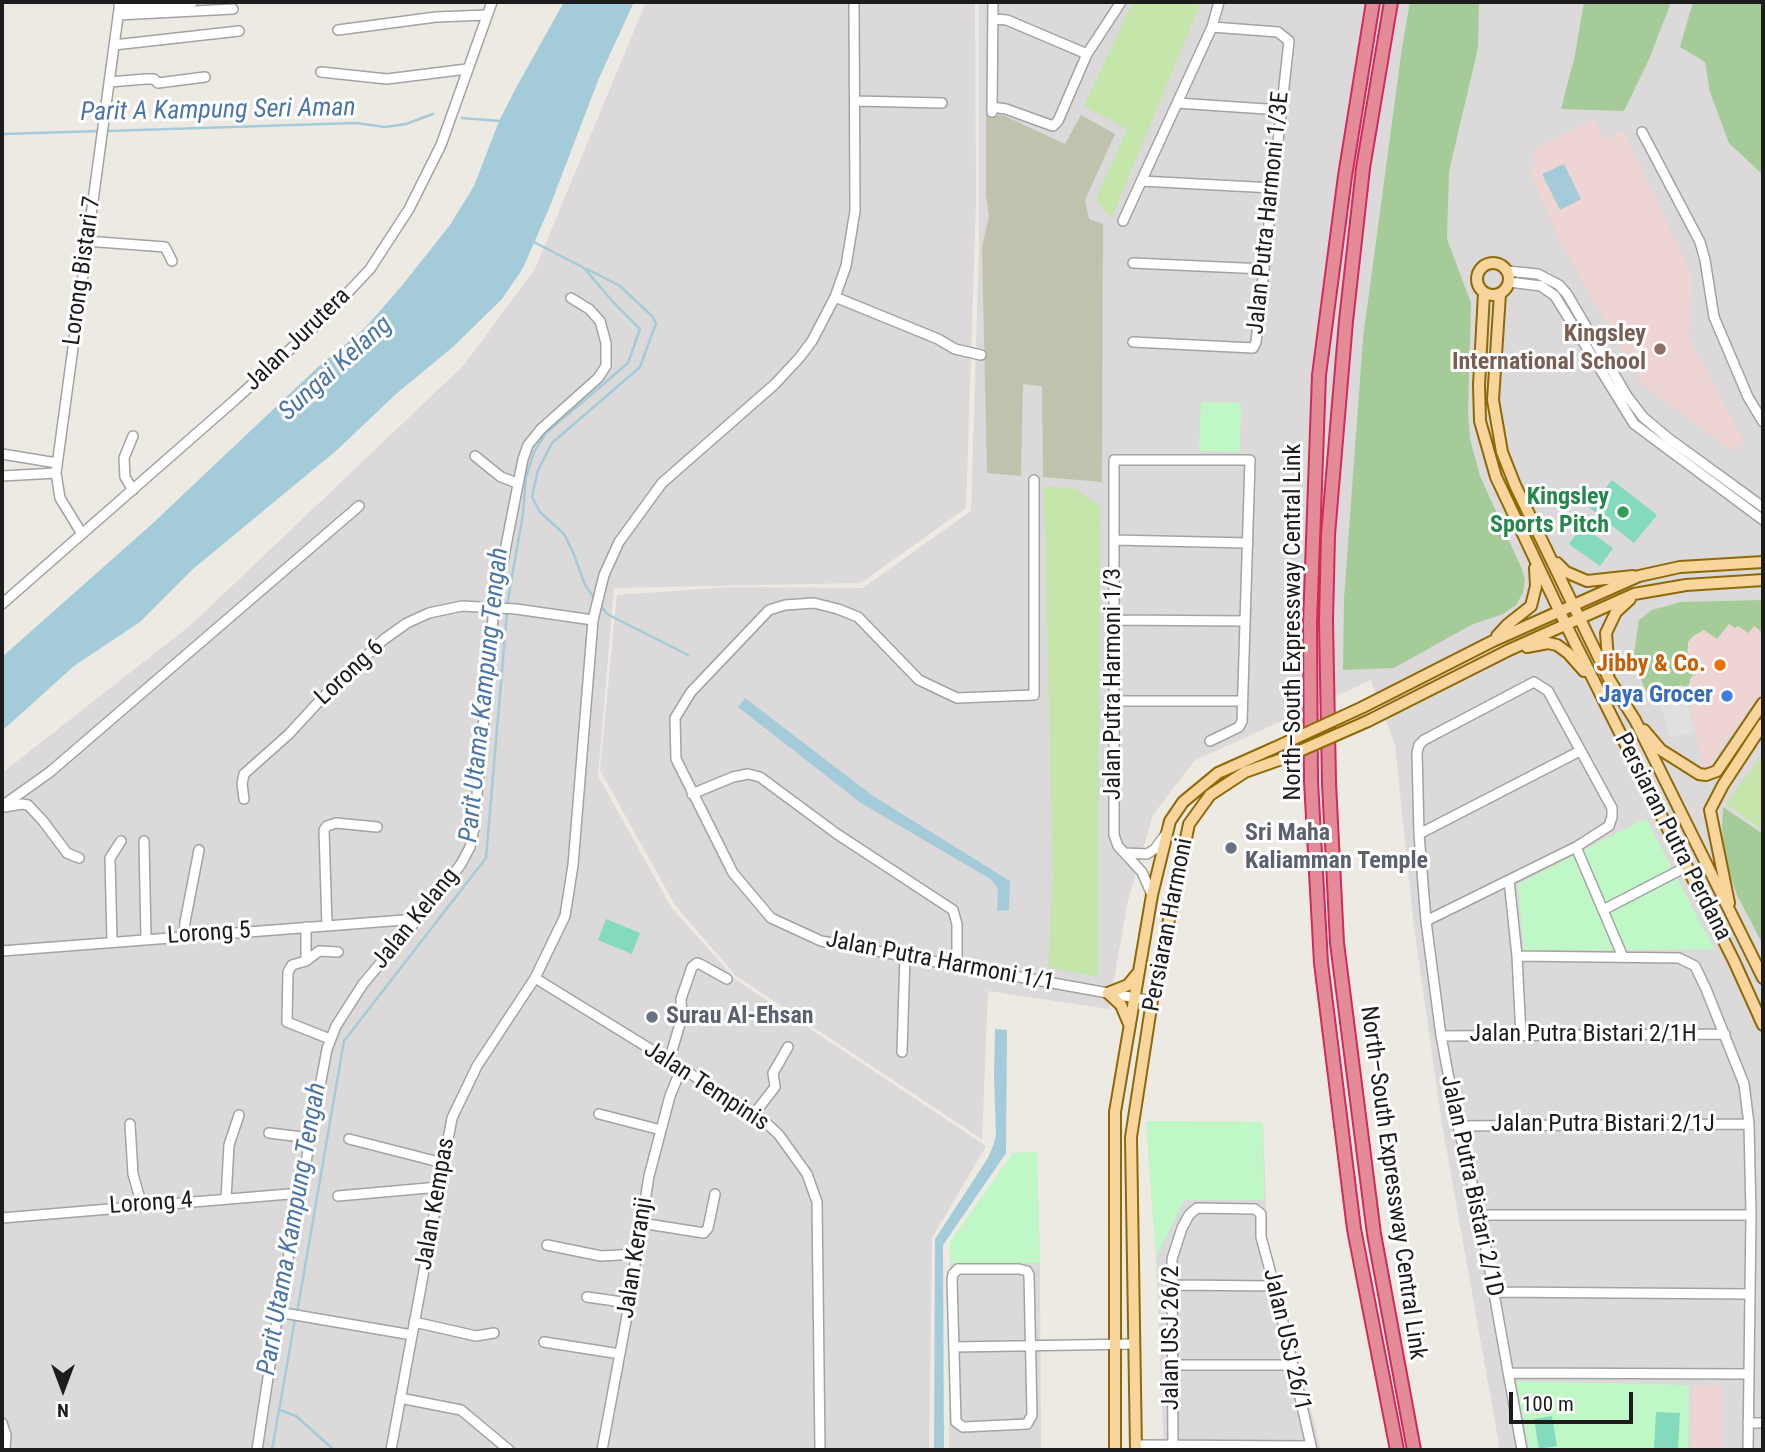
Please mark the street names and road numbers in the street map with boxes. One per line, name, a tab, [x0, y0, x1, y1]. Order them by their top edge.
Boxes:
street label: Jalan Putra Harmoni 1/3E	[1242, 90, 1296, 336]
street label: Lorong Bistari 7	[58, 195, 108, 347]
street label: Jalan Jurutera	[239, 282, 357, 398]
street label: North–South Expressway Central Link	[1280, 444, 1308, 800]
street label: Jalan Putra Harmoni 1/3	[1100, 568, 1128, 800]
street label: Lorong 6	[310, 634, 390, 712]
street label: Persiaran Putra Perdana	[1607, 728, 1737, 946]
street label: Persiaran Harmoni	[1138, 836, 1200, 1014]
street label: Jalan Kelang	[367, 863, 465, 975]
street label: Lorong 5	[166, 917, 252, 951]
street label: Jalan Putra Harmoni 1/1	[823, 926, 1057, 998]
street label: North–South Expressway Central Link	[1353, 1004, 1431, 1362]
street label: Jalan Putra Bistari 2/1H	[1469, 1021, 1697, 1049]
street label: Jalan Tempinis	[638, 1036, 774, 1138]
street label: Jalan Putra Bistari 2/1D	[1433, 1073, 1509, 1299]
street label: Jalan Putra Bistari 2/1J	[1491, 1111, 1715, 1139]
street label: Jalan Kempas	[410, 1136, 462, 1272]
street label: Lorong 4	[108, 1187, 194, 1221]
street label: Jalan Keranji	[612, 1195, 660, 1321]
street label: Jalan USJ 26/2	[1158, 1266, 1186, 1410]
street label: Jalan USJ 26/1	[1256, 1266, 1316, 1414]

